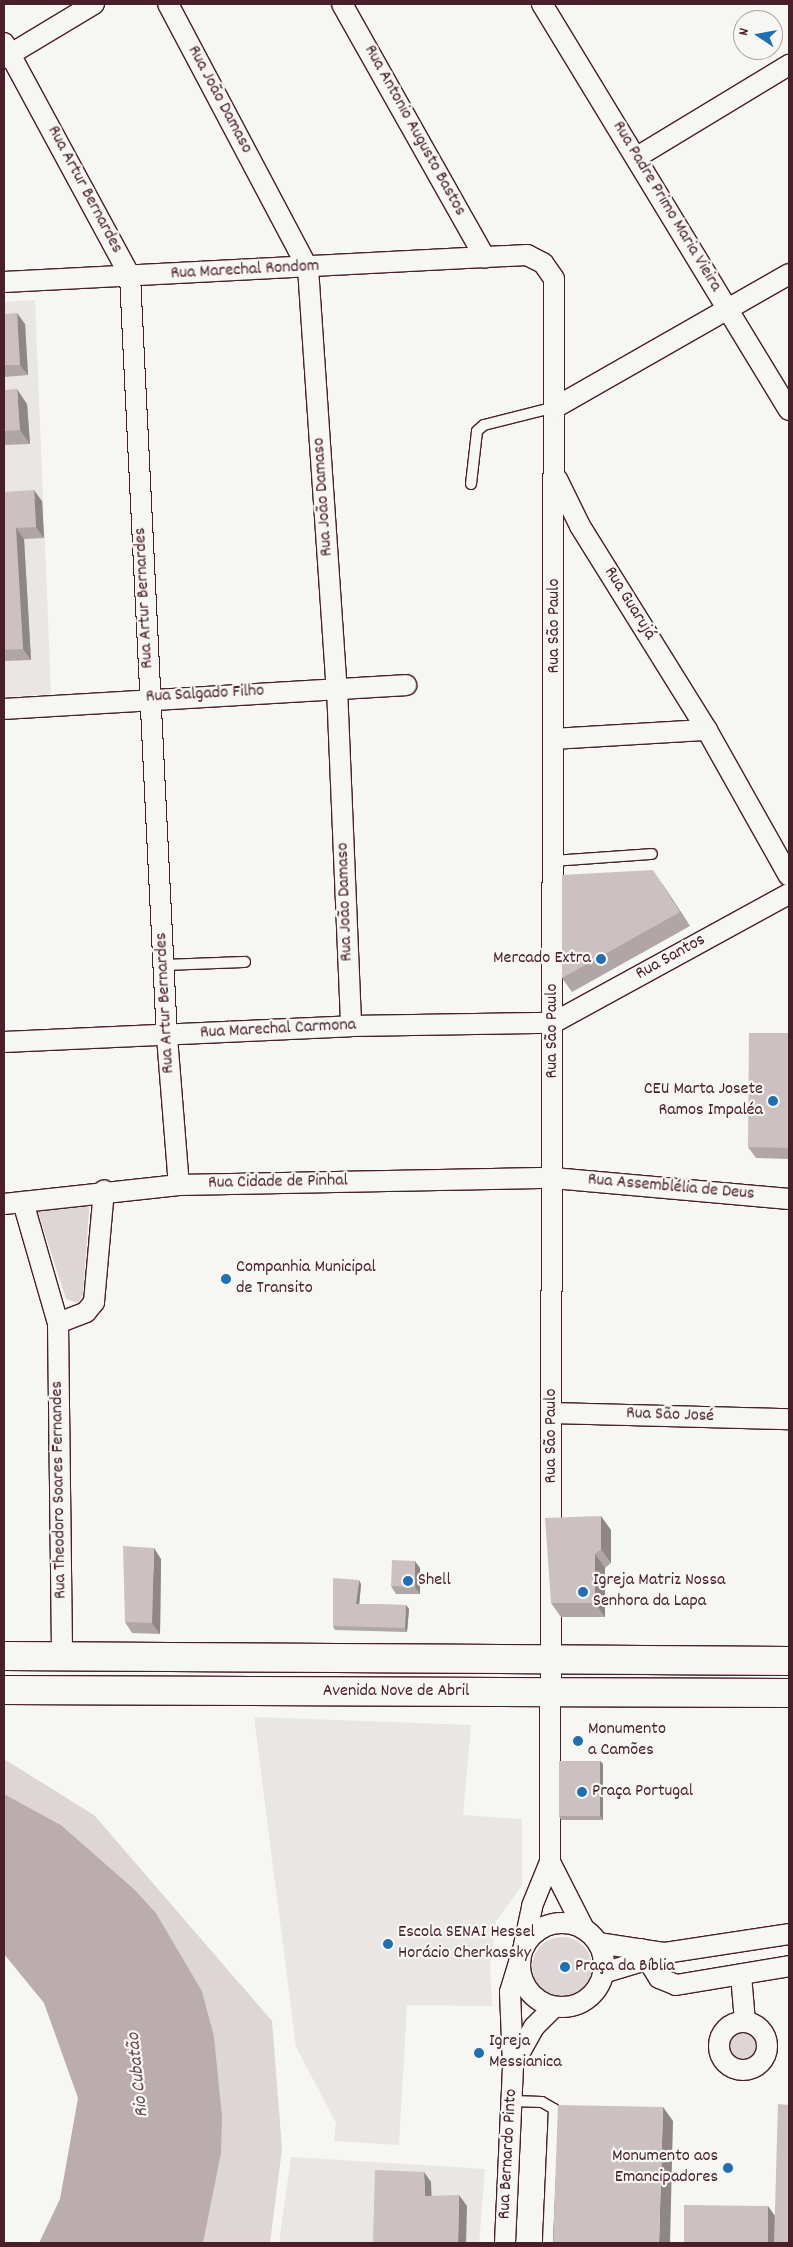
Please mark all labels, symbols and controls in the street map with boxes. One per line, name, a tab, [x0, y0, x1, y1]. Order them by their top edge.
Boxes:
north arrow	[733, 10, 783, 60]
text: N	[734, 27, 755, 38]
street label: Rua João Damaso	[182, 42, 256, 158]
street label: Rua Antonio Augusto Bastos	[358, 42, 470, 220]
street label: Rua Padre Primo Maria Vieira	[606, 118, 726, 296]
street label: Rua Artur Bernardes	[41, 123, 127, 257]
street label: Rua Marechal Rondom	[170, 256, 320, 286]
street label: Rua João Damaso	[309, 437, 339, 557]
street label: Rua Artur Bernardes	[131, 527, 159, 669]
street label: Rua Guarujá	[598, 563, 660, 645]
street label: Rua São Paulo	[544, 579, 566, 673]
street label: Rua Salgado Filho	[145, 681, 265, 709]
street label: Rua João Damaso	[333, 842, 359, 962]
street label: Rua Santos	[633, 930, 709, 986]
street label: Rua Artur Bernardes	[152, 932, 180, 1074]
place label: Mercado Extra	[493, 948, 591, 970]
marker: Mercado Extra	[595, 953, 607, 965]
street label: Rua São Paulo	[542, 984, 564, 1078]
street label: Rua Marechal Carmona	[199, 1015, 357, 1045]
place label: CEU Marta Josete Ramos Impaléa	[644, 1080, 763, 1122]
marker: CEU Marta Josete Ramos Impaléa	[767, 1095, 779, 1107]
street label: Rua Assemblélia de Deus	[587, 1170, 755, 1206]
street label: Rua Cidade de Pinhal	[208, 1171, 348, 1195]
place label: Companhia Municipal de Transito	[236, 1258, 376, 1300]
marker: Companhia Municipal de Transito	[220, 1273, 232, 1285]
street label: Rua Theodoro Soares Fernandes	[47, 1381, 73, 1599]
street label: Rua São Paulo	[541, 1389, 563, 1483]
street label: Rua São José	[626, 1404, 714, 1428]
place label: Shell	[418, 1570, 451, 1592]
place label: Igreja Matriz Nossa Senhora da Lapa	[593, 1571, 725, 1614]
marker: Shell	[402, 1575, 414, 1587]
marker: Igreja Matriz Nossa Senhora da Lapa	[577, 1586, 589, 1598]
street label: Avenida Nove de Abril	[323, 1681, 469, 1703]
place label: Monumento a Camões	[588, 1720, 666, 1762]
marker: Monumento a Camões	[572, 1735, 584, 1747]
place label: Praça Portugal	[592, 1781, 693, 1803]
marker: Praça Portugal	[576, 1786, 588, 1798]
place label: Escola SENAI Hessel Horácio Cherkassky	[398, 1923, 535, 1966]
marker: Escola SENAI Hessel Horácio Cherkassky	[382, 1938, 394, 1950]
place label: Praça da Bíblia	[575, 1956, 675, 1978]
marker: Praça da Bíblia	[559, 1961, 571, 1973]
water label: Rio Cubatão	[123, 2031, 155, 2119]
place label: Igreja Messianica	[489, 2032, 562, 2074]
marker: Igreja Messianica	[473, 2047, 485, 2059]
street label: Rua Bernardo Pinto	[495, 2088, 523, 2220]
place label: Monumento aos Emancipadores	[612, 2147, 718, 2190]
marker: Monumento aos Emancipadores	[722, 2162, 734, 2174]

